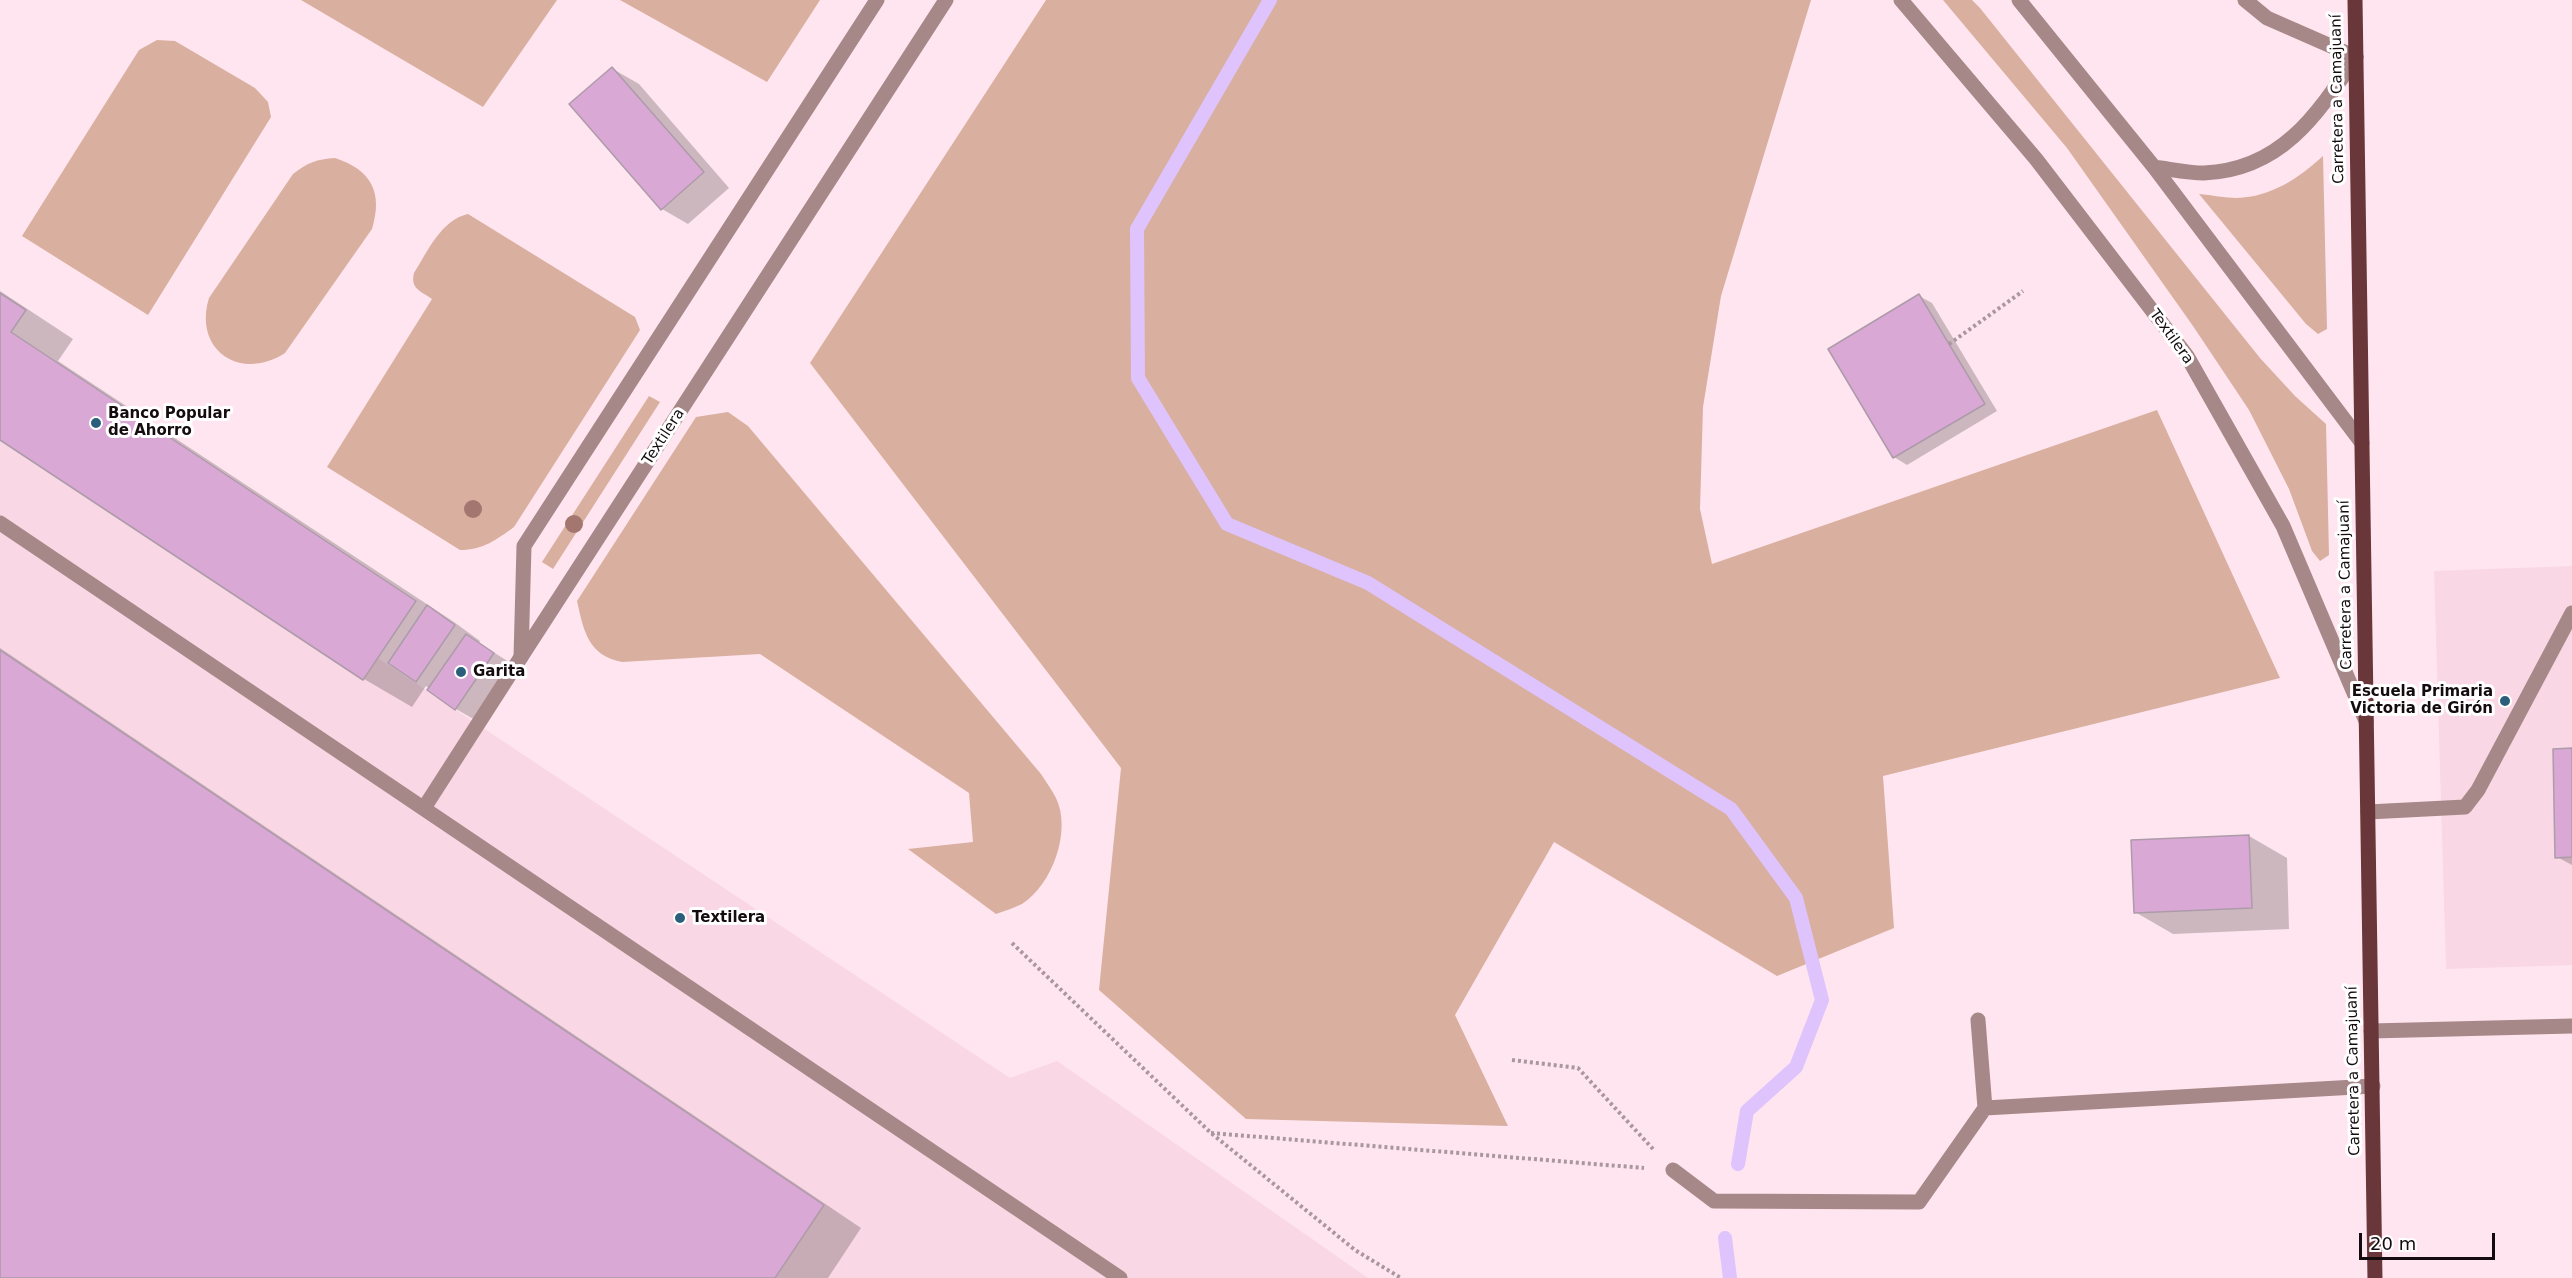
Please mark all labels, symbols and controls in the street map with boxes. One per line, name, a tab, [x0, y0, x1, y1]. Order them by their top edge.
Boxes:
street label: Carretera a Camajuaní	[2328, 14, 2348, 184]
street label: Textilera	[2145, 306, 2197, 368]
place label: Banco Popular de Ahorro	[108, 405, 230, 440]
street label: Textilera	[639, 406, 689, 468]
marker: Banco Popular de Ahorro	[89, 416, 103, 430]
street label: Carretera a Camajuaní	[2336, 500, 2356, 670]
place label: Garita	[473, 663, 525, 681]
marker: Garita	[454, 665, 468, 679]
place label: Escuela Primaria Victoria de Girón	[2350, 683, 2493, 718]
marker: Escuela Primaria Victoria de Girón	[2498, 694, 2512, 708]
place label: Textilera	[692, 909, 765, 927]
marker: Textilera	[673, 911, 687, 925]
street label: Carretera a Camajuaní	[2344, 986, 2364, 1156]
scale bar	[2362, 1221, 2498, 1259]
text: 20 m	[2370, 1233, 2416, 1254]

